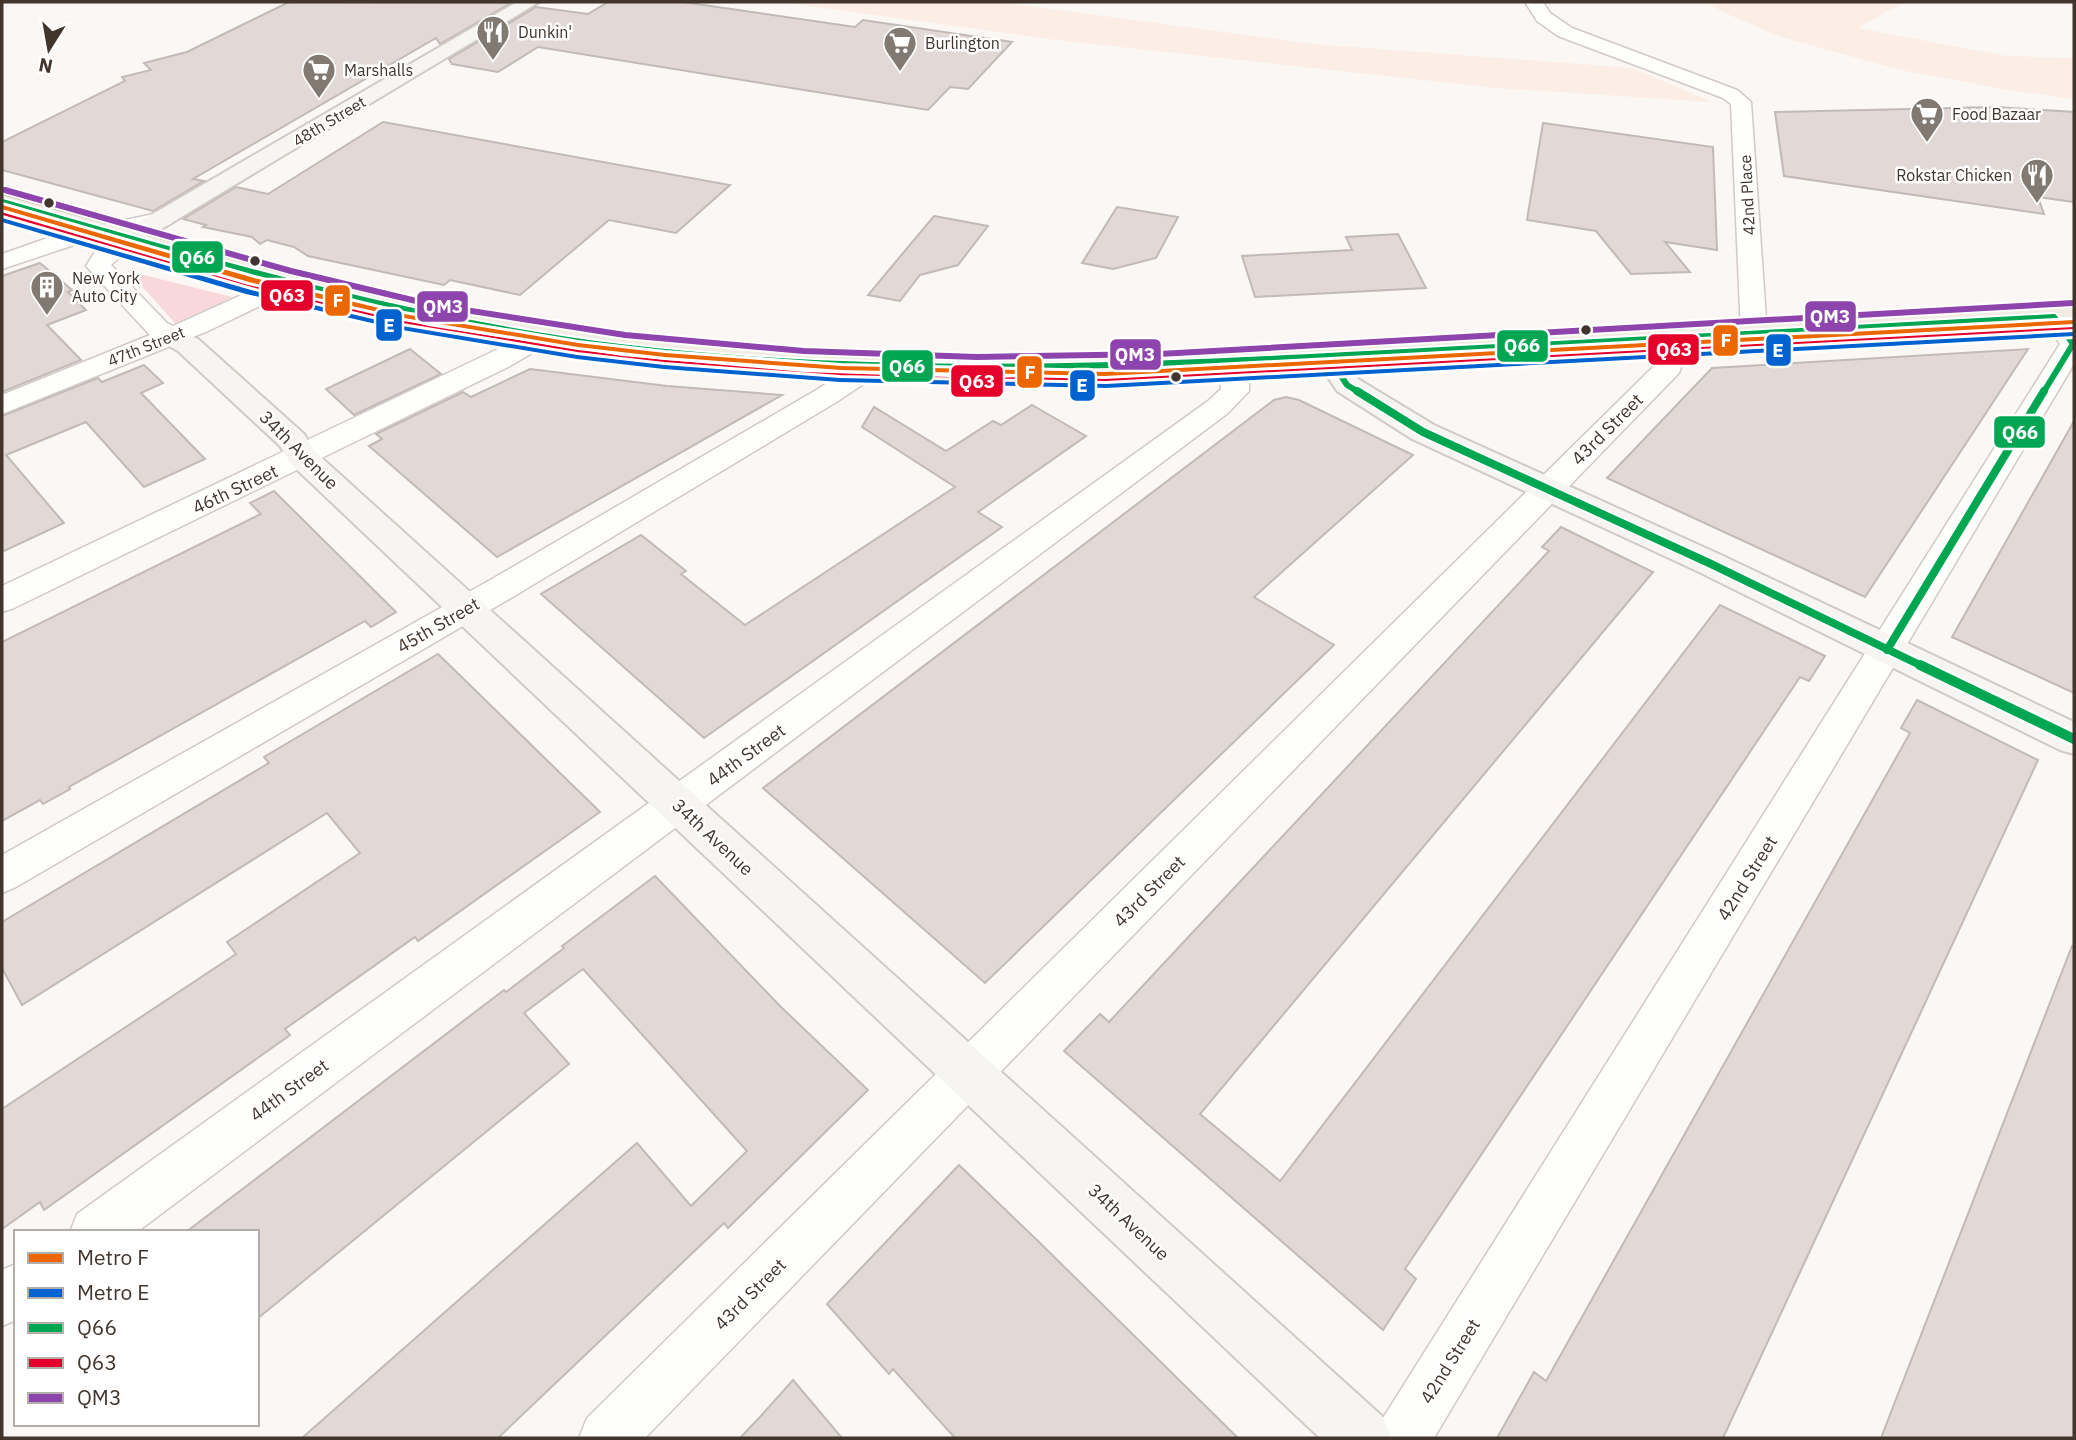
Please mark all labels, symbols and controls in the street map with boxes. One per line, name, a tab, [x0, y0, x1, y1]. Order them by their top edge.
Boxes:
restaurant icon: Dunkin'	[474, 13, 512, 62]
north arrow	[14, 14, 84, 84]
place label: Dunkin'	[518, 22, 572, 42]
supermarket icon: Burlington	[881, 24, 919, 73]
place label: Burlington	[925, 33, 1000, 53]
supermarket icon: Marshalls	[300, 51, 338, 100]
text: N	[37, 53, 55, 79]
place label: Marshalls	[344, 60, 413, 80]
street label: 48th Street	[289, 91, 369, 151]
supermarket icon: Food Bazaar	[1908, 95, 1946, 144]
place label: Food Bazaar	[1952, 104, 2041, 124]
street label: 42nd Place	[1735, 154, 1759, 236]
restaurant icon: Rokstar Chicken	[2018, 156, 2056, 205]
place label: Rokstar Chicken	[1896, 165, 2012, 185]
unlabelled marker	[42, 196, 56, 210]
line badge: Q66	[171, 240, 224, 274]
text: Q66	[179, 245, 215, 269]
unlabelled marker	[248, 254, 262, 268]
building icon: New York Auto City	[28, 268, 66, 317]
place label: New York Auto City	[72, 268, 141, 306]
line badge: Q63	[260, 279, 314, 312]
text: Q63	[269, 283, 305, 307]
line badge: F	[324, 284, 351, 317]
text: F	[332, 288, 344, 312]
line badge: QM3	[416, 290, 469, 323]
text: QM3	[423, 294, 463, 318]
line badge: QM3	[1804, 300, 1857, 333]
text: QM3	[1810, 304, 1850, 328]
line badge: E	[375, 308, 403, 342]
text: E	[383, 313, 395, 337]
street label: 47th Street	[104, 321, 188, 371]
unlabelled marker	[1579, 323, 1593, 337]
line badge: F	[1712, 324, 1739, 357]
text: F	[1720, 328, 1732, 352]
line badge: Q66	[1496, 329, 1549, 363]
text: Q66	[1504, 333, 1540, 357]
line badge: Q63	[1647, 333, 1700, 366]
line badge: E	[1765, 333, 1792, 367]
text: Q63	[1656, 337, 1692, 361]
line badge: QM3	[1109, 338, 1162, 371]
text: E	[1772, 338, 1784, 362]
text: QM3	[1115, 342, 1155, 366]
line badge: Q66	[881, 349, 934, 383]
text: Q66	[889, 354, 925, 378]
line badge: F	[1016, 355, 1043, 389]
text: F	[1024, 360, 1036, 384]
line badge: Q63	[950, 364, 1004, 398]
text: Q63	[959, 369, 995, 393]
line badge: E	[1069, 369, 1096, 402]
unlabelled marker	[1169, 370, 1183, 384]
text: E	[1076, 373, 1088, 397]
street label: 43rd Street	[1566, 388, 1648, 470]
street label: 34th Avenue	[255, 406, 343, 494]
line badge: Q66	[1993, 415, 2046, 449]
text: Q66	[2002, 420, 2038, 444]
street label: 46th Street	[189, 459, 281, 519]
street label: 45th Street	[393, 592, 483, 658]
street label: 44th Street	[702, 719, 790, 791]
street label: 34th Avenue	[668, 794, 758, 880]
street label: 42nd Street	[1712, 831, 1782, 925]
street label: 43rd Street	[1108, 850, 1190, 932]
street label: 44th Street	[245, 1054, 333, 1126]
street label: 34th Avenue	[1084, 1179, 1174, 1265]
legend	[14, 1230, 259, 1426]
text: Metro F	[77, 1243, 149, 1271]
street label: 43rd Street	[709, 1253, 791, 1335]
text: Metro E	[77, 1278, 150, 1306]
text: Q66	[77, 1313, 117, 1341]
street label: 42nd Street	[1415, 1314, 1485, 1408]
text: Q63	[77, 1348, 117, 1376]
text: QM3	[77, 1383, 122, 1411]

